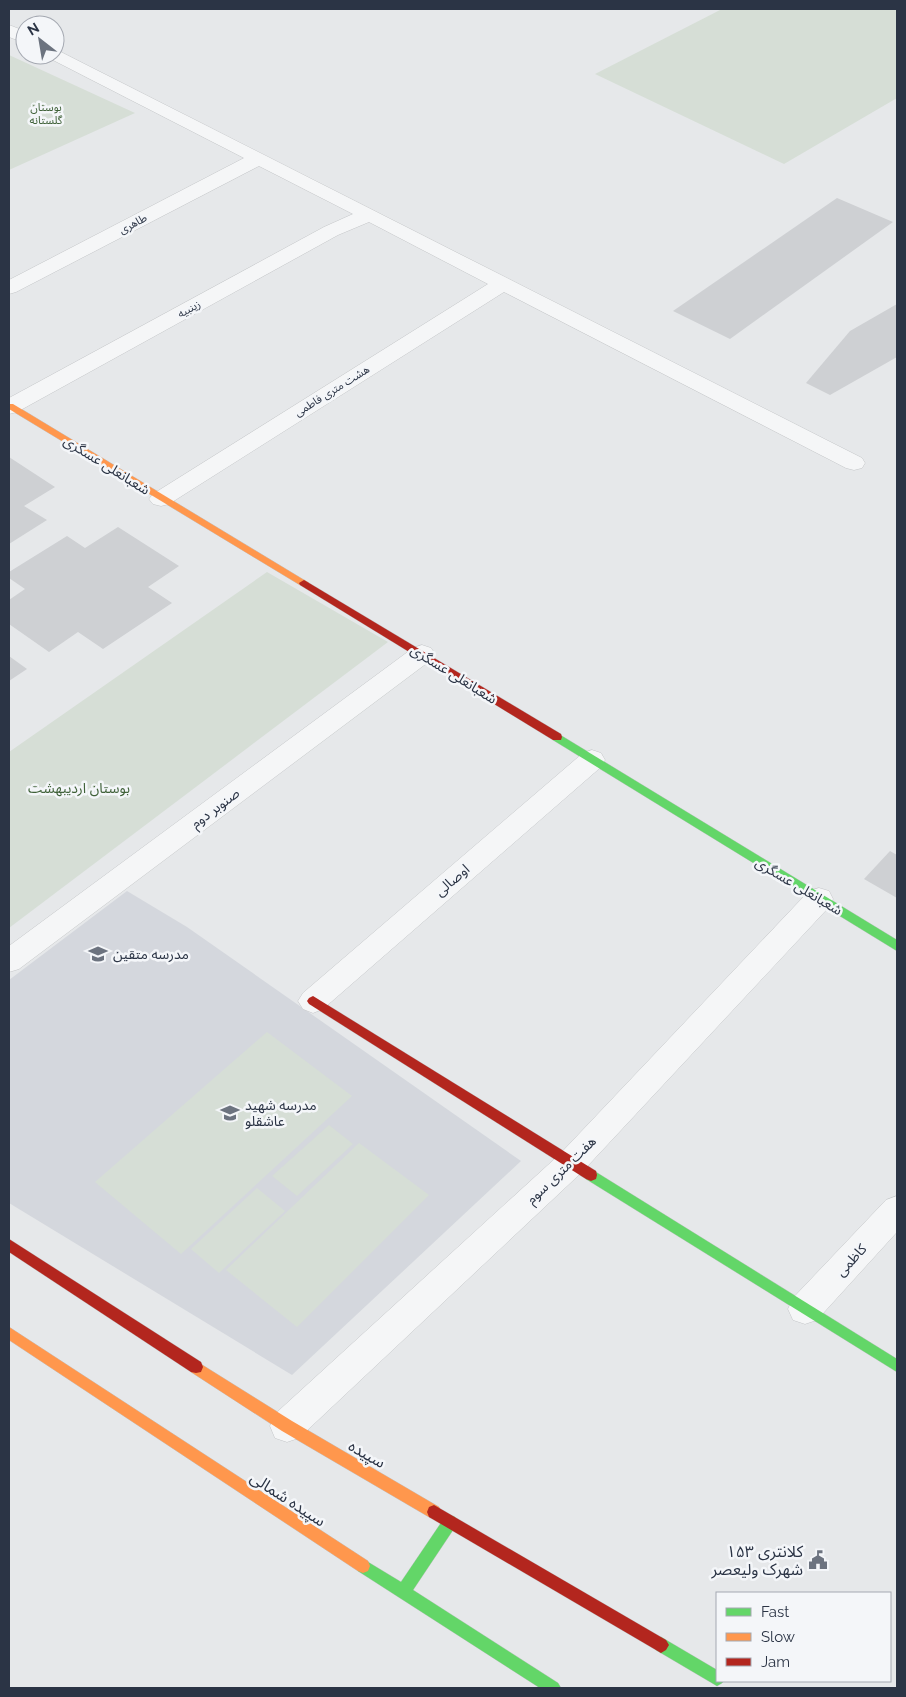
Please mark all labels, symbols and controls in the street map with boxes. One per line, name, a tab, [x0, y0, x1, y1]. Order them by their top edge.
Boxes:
north arrow	[15, 15, 65, 65]
text: N	[25, 19, 42, 38]
park label: بوستان گلستانه	[30, 101, 63, 127]
street label: طاهری	[117, 211, 149, 237]
street label: زینبیه	[175, 297, 203, 321]
street label: هشت متری فاطمی	[292, 363, 372, 419]
street label: شعبانعلی عسگری	[60, 432, 153, 499]
street label: شعبانعلی عسگری	[407, 641, 500, 708]
park label: بوستان اردیبهشت	[28, 780, 130, 797]
street label: صنوبر دوم	[188, 784, 245, 834]
street label: شعبانعلی عسگری	[752, 854, 845, 919]
street label: اوصالی	[432, 861, 473, 900]
school or university icon: مدرسه متقین	[87, 943, 109, 965]
place label: مدرسه متقین	[113, 946, 189, 963]
place label: مدرسه شهید عاشقلو	[245, 1097, 317, 1130]
school or university icon: مدرسه شهید عاشقلو	[219, 1102, 241, 1124]
street label: هفت متری سوم	[523, 1133, 601, 1209]
street label: کاظمی	[832, 1241, 871, 1280]
street label: سپیده	[345, 1436, 389, 1473]
street label: سپیده شمالی	[246, 1468, 329, 1531]
place label: کلانتری ۱۵۳ شهرک ولیعصر	[710, 1542, 803, 1579]
public building icon: کلانتری ۱۵۳ شهرک ولیعصر	[807, 1549, 829, 1571]
legend	[716, 1592, 891, 1682]
text: Fast	[761, 1603, 789, 1621]
text: Slow	[761, 1628, 795, 1646]
text: Jam	[761, 1653, 790, 1671]

